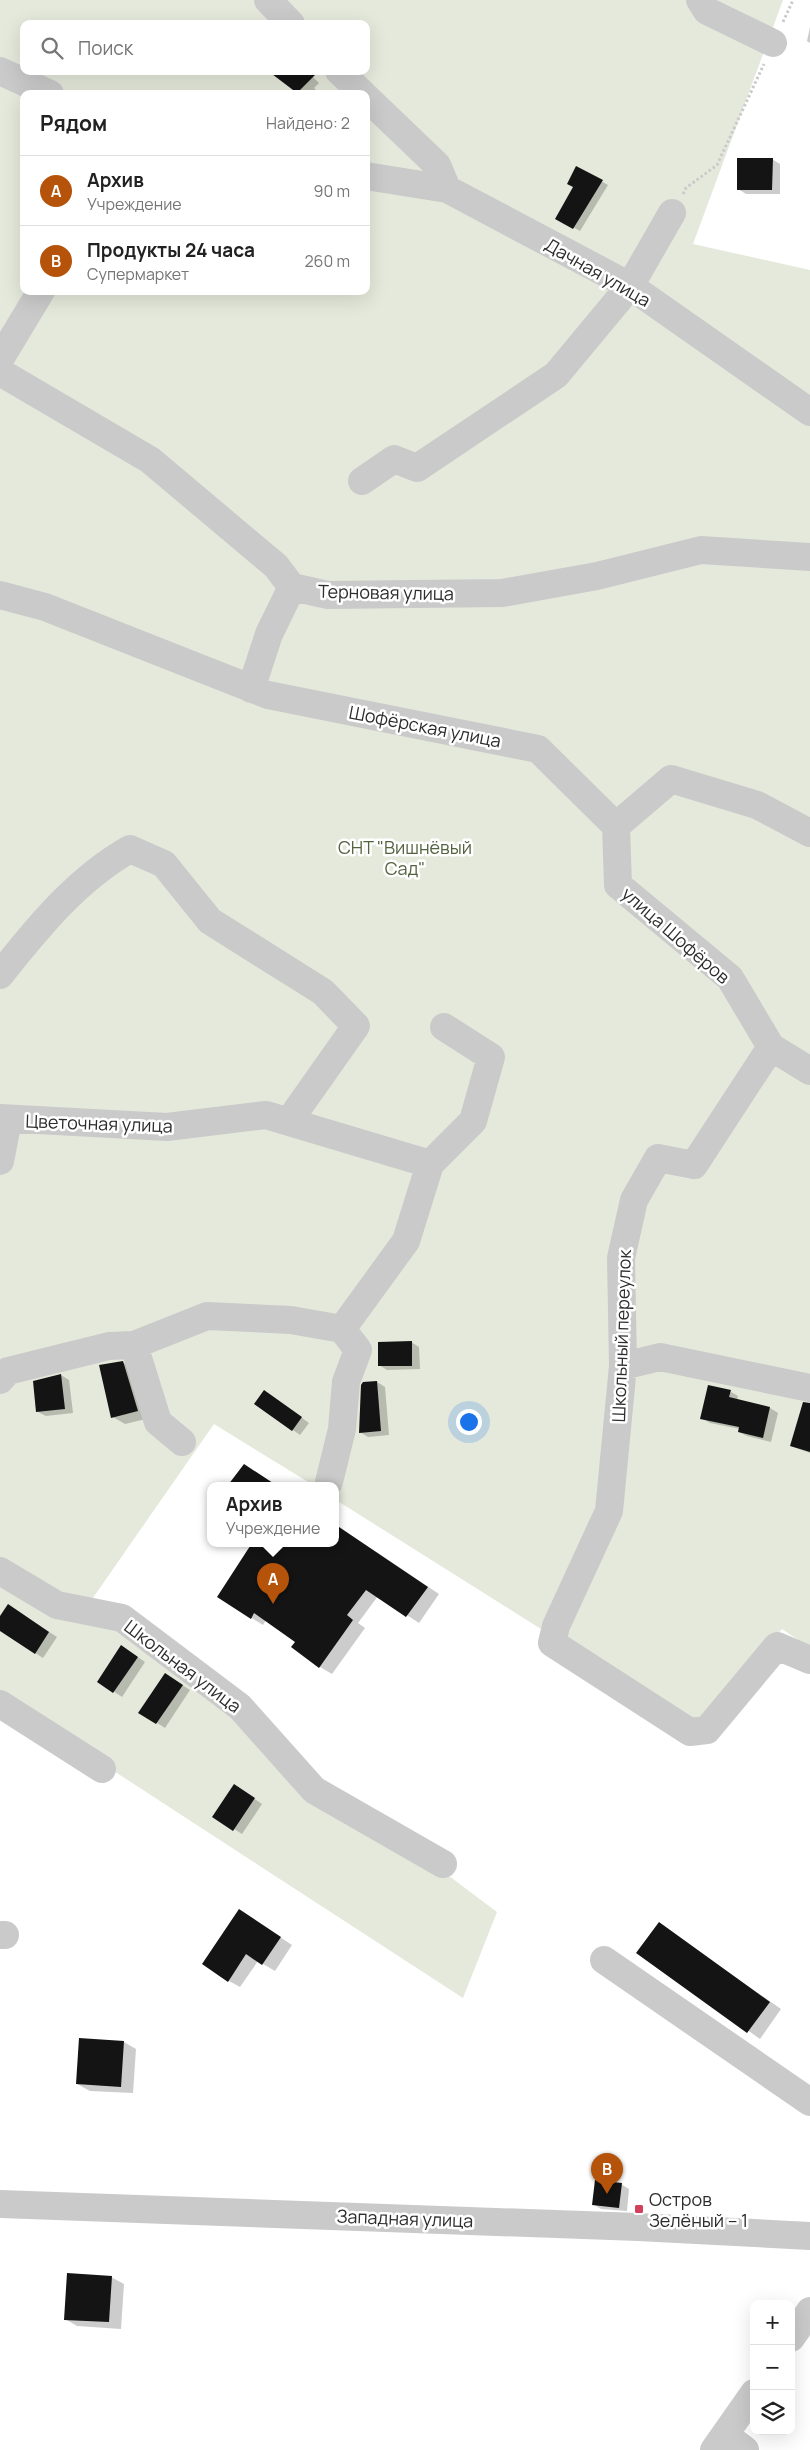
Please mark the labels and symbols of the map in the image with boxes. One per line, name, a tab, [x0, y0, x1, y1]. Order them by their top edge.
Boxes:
street label: Дачная улица	[541, 232, 655, 312]
street label: Терновая улица	[318, 579, 454, 605]
street label: Шофёрская улица	[347, 699, 503, 753]
park label: СНТ "Вишнёвый Сад"	[338, 835, 472, 880]
street label: улица Шофёров	[617, 881, 735, 989]
street label: Цветочная улица	[25, 1108, 173, 1138]
street label: Школьный переулок	[606, 1248, 636, 1423]
your location	[456, 1409, 482, 1435]
pin: A	[257, 1563, 289, 1604]
street label: Школьная улица	[120, 1614, 246, 1718]
pin: B	[591, 2153, 623, 2194]
place label: Остров Зелёный – 1	[649, 2187, 748, 2232]
marker: Остров Зелёный – 1	[633, 2203, 645, 2215]
street label: Западная улица	[336, 2204, 474, 2232]

